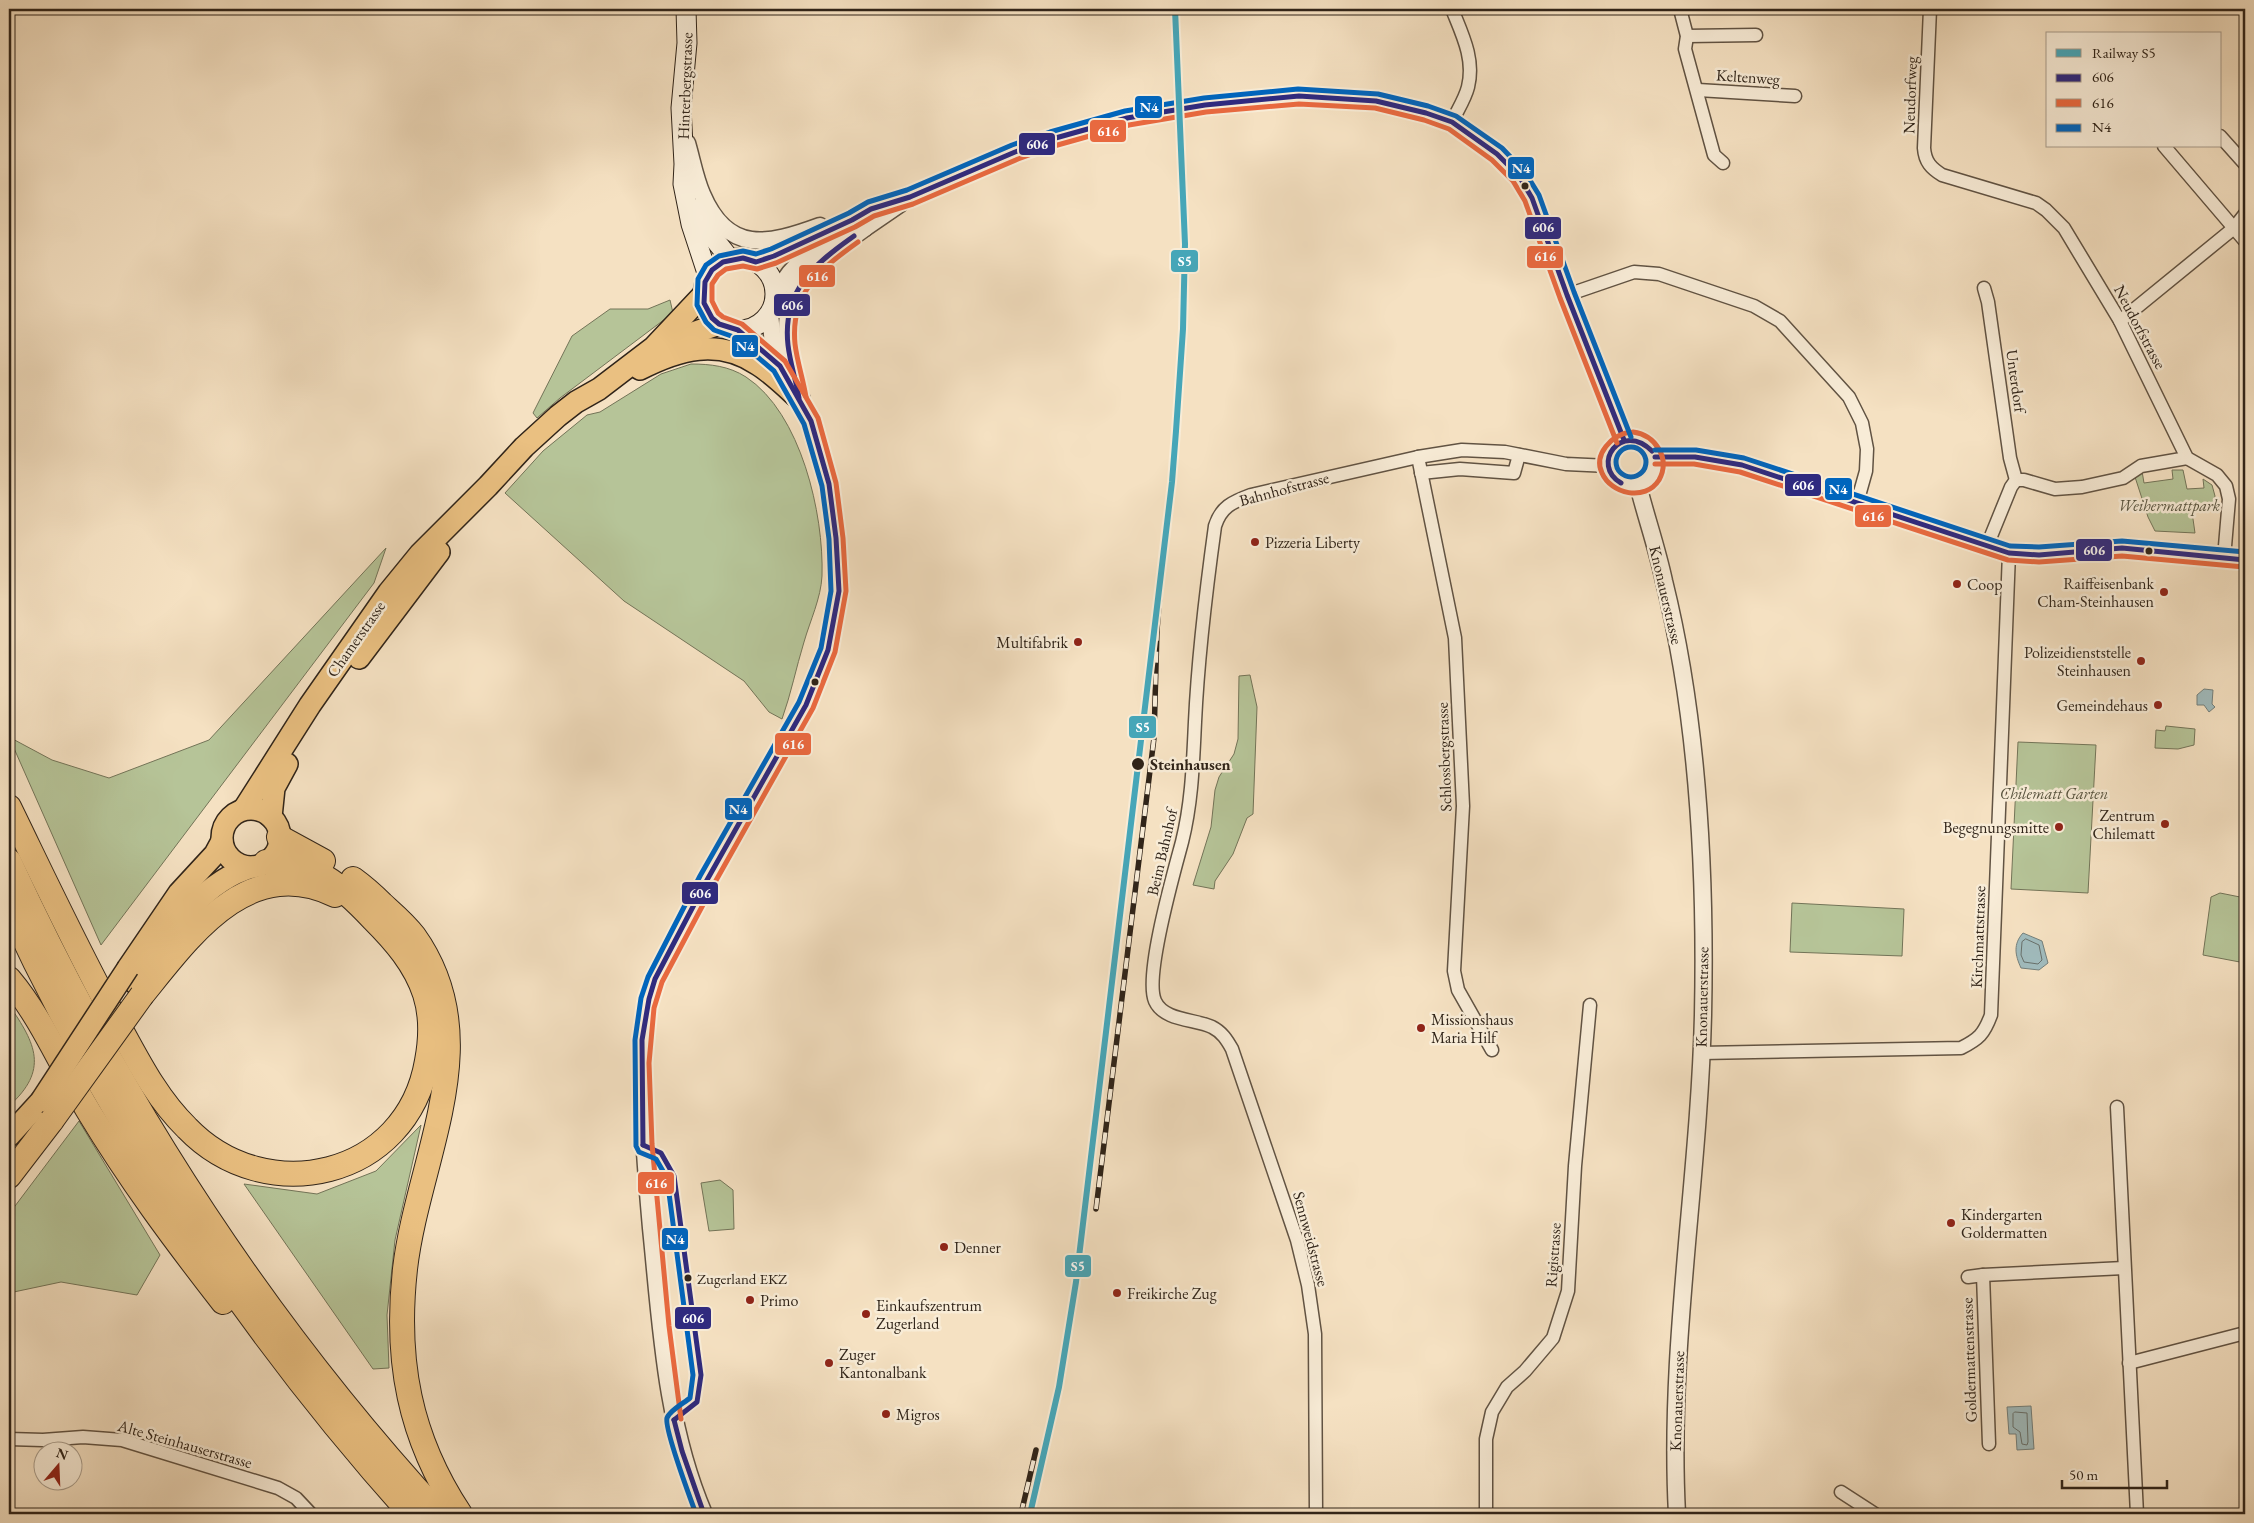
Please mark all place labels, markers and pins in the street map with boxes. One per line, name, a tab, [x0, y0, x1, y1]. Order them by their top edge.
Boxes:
unlabelled marker	[1520, 181, 1530, 191]
place label: Pizzeria Liberty	[1265, 532, 1361, 553]
marker: Pizzeria Liberty	[1249, 536, 1261, 548]
unlabelled marker	[2144, 546, 2154, 556]
place label: Raiffeisenbank Cham-Steinhausen	[2037, 573, 2155, 612]
place label: Coop	[1967, 574, 2003, 595]
marker: Coop	[1951, 578, 1963, 590]
marker: Raiffeisenbank Cham-Steinhausen	[2158, 586, 2170, 598]
place label: Multifabrik	[996, 632, 1068, 653]
marker: Multifabrik	[1072, 636, 1084, 648]
place label: Polizeidienststelle Steinhausen	[2024, 642, 2132, 681]
marker: Polizeidienststelle Steinhausen	[2135, 655, 2147, 667]
unlabelled marker	[810, 677, 820, 687]
place label: Gemeindehaus	[2056, 695, 2148, 716]
marker: Gemeindehaus	[2152, 699, 2164, 711]
place label: Steinhausen	[1150, 754, 1231, 775]
marker: Steinhausen	[1130, 756, 1146, 772]
place label: Zentrum Chilematt	[2093, 805, 2156, 844]
place label: Begegnungsmitte	[1943, 817, 2049, 838]
marker: Zentrum Chilematt	[2159, 818, 2171, 830]
marker: Begegnungsmitte	[2053, 821, 2065, 833]
place label: Missionshaus Maria Hilf	[1431, 1009, 1513, 1048]
marker: Missionshaus Maria Hilf	[1415, 1022, 1427, 1034]
place label: Kindergarten Goldermatten	[1961, 1204, 2048, 1243]
marker: Kindergarten Goldermatten	[1945, 1217, 1957, 1229]
place label: Denner	[954, 1237, 1001, 1258]
marker: Denner	[938, 1241, 950, 1253]
place label: Zugerland EKZ	[697, 1269, 787, 1288]
marker: Zugerland EKZ	[683, 1273, 693, 1283]
place label: Freikirche Zug	[1127, 1283, 1218, 1304]
marker: Freikirche Zug	[1111, 1287, 1123, 1299]
place label: Primo	[760, 1290, 799, 1311]
marker: Primo	[744, 1294, 756, 1306]
place label: Einkaufszentrum Zugerland	[876, 1295, 982, 1334]
marker: Einkaufszentrum Zugerland	[860, 1308, 872, 1320]
place label: Zuger Kantonalbank	[839, 1344, 927, 1383]
marker: Zuger Kantonalbank	[823, 1357, 835, 1369]
place label: Migros	[896, 1404, 940, 1425]
marker: Migros	[880, 1408, 892, 1420]

